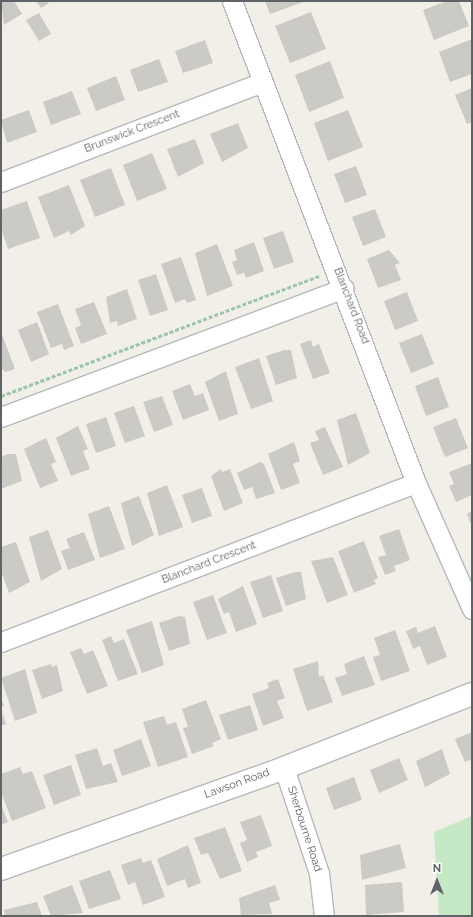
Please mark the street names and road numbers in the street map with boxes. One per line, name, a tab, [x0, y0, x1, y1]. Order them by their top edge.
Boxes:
street label: Brunswick Crescent	[83, 108, 181, 156]
street label: Blanchard Road	[330, 266, 372, 346]
street label: Blanchard Crescent	[160, 539, 258, 587]
street label: Lawson Road	[203, 766, 271, 802]
street label: Sherbourne Road	[284, 785, 324, 873]

